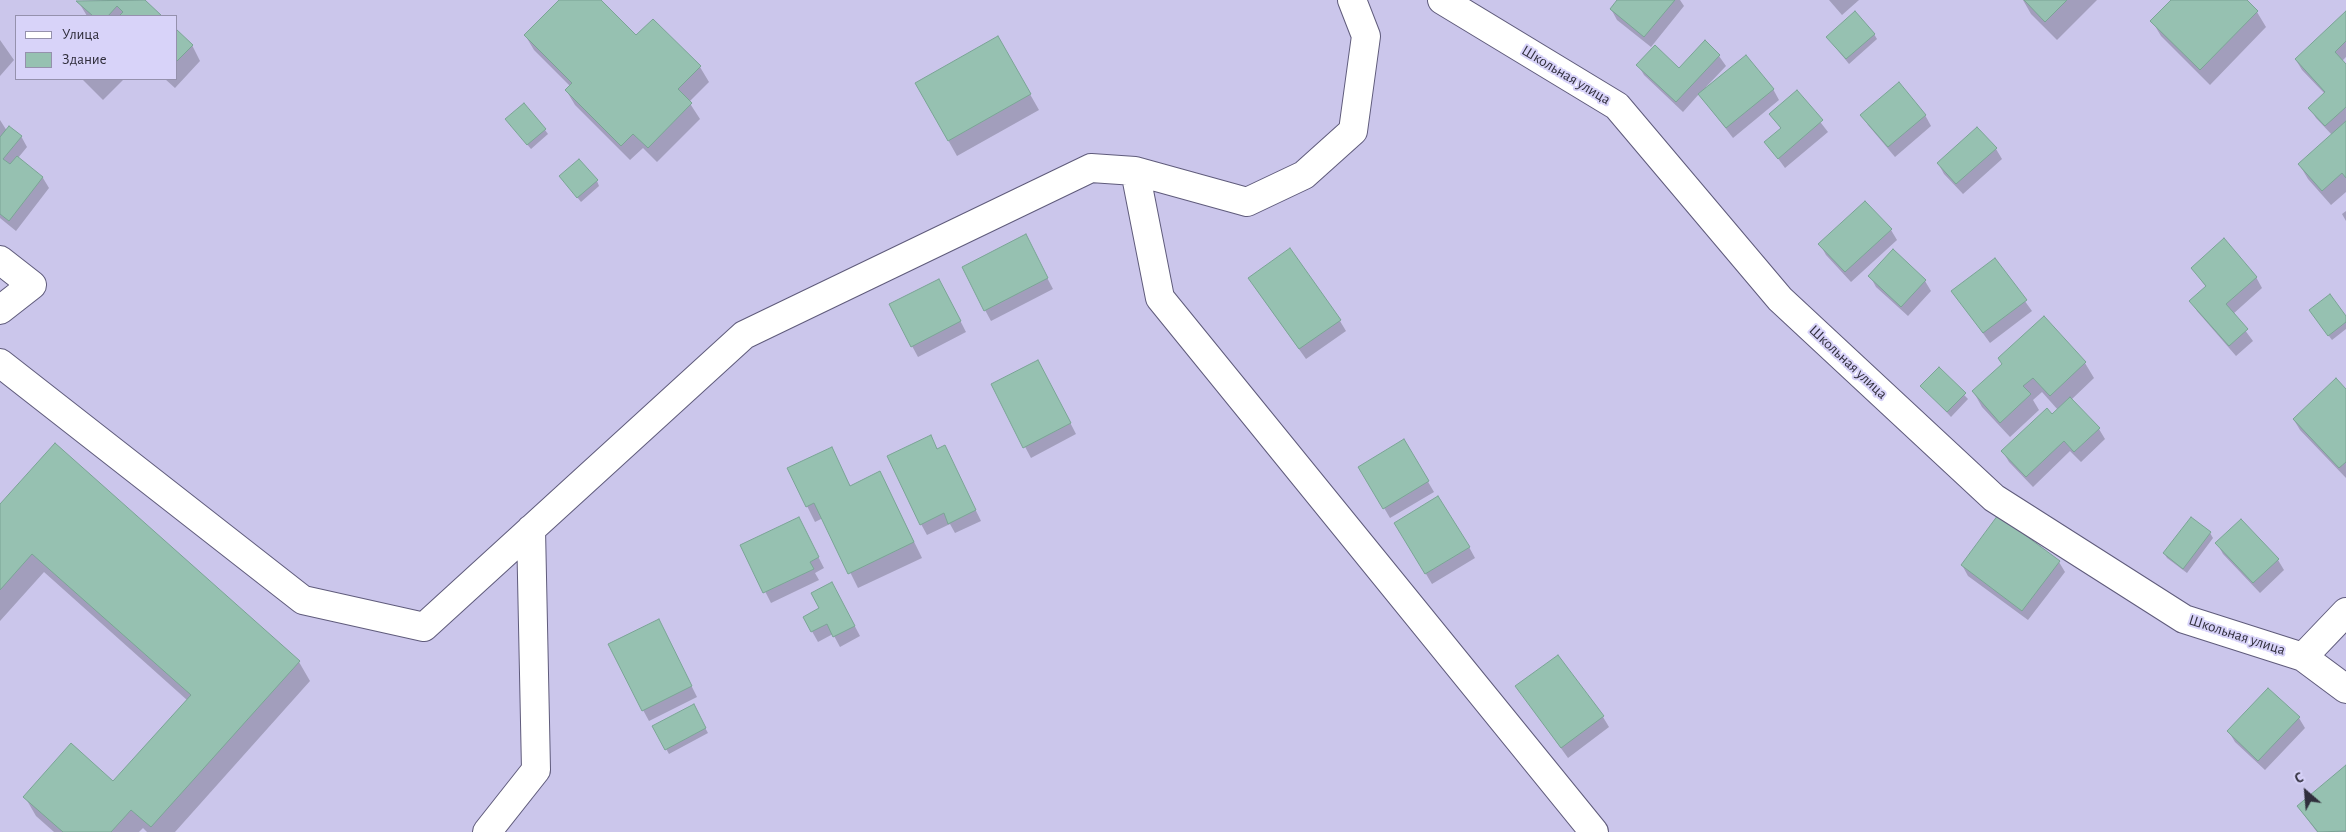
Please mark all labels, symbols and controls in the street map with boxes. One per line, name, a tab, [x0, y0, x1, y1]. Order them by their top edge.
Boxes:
legend	[15, 15, 178, 80]
text: Улица	[62, 27, 99, 42]
street label: Школьная улица	[1518, 41, 1614, 109]
text: Здание	[62, 52, 107, 67]
street label: Школьная улица	[1805, 321, 1891, 403]
street label: Школьная улица	[2186, 611, 2288, 659]
north arrow	[2281, 767, 2331, 817]
text: С	[2293, 771, 2306, 787]

